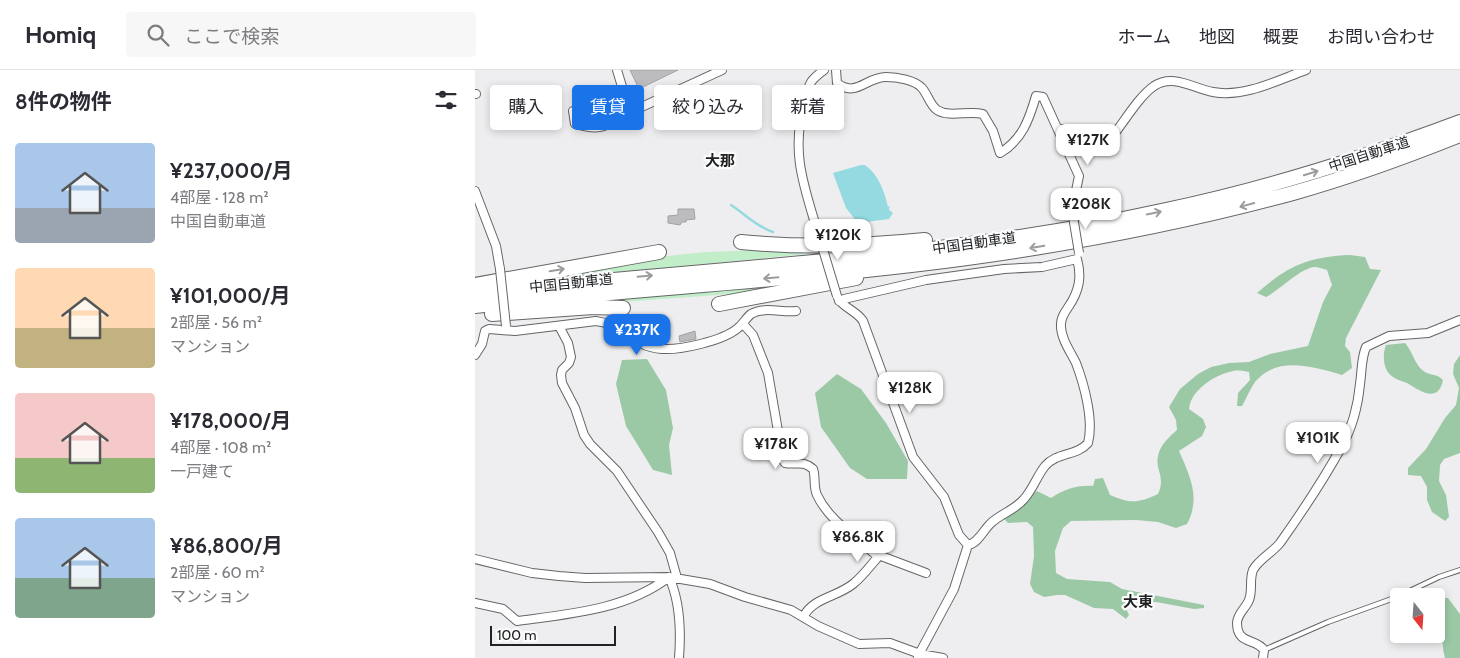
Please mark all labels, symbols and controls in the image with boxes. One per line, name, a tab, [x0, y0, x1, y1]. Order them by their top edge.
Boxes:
search box	[126, 12, 476, 57]
text: Homiq	[25, 20, 96, 49]
icon: search	[144, 21, 172, 49]
text: ここで検索	[184, 25, 279, 48]
text: ホーム	[1118, 26, 1171, 48]
text: 地図	[1199, 26, 1235, 48]
text: 概要	[1263, 26, 1299, 48]
text: お問い合わせ	[1327, 26, 1435, 48]
chip: 購入	[490, 85, 562, 130]
chip: 賃貸	[572, 85, 644, 130]
chip: 絞り込み	[654, 85, 762, 130]
chip: 新着	[772, 85, 844, 130]
icon: filters	[432, 86, 460, 114]
text: 8件の物件	[15, 89, 112, 114]
pin: ¥127K	[1053, 124, 1123, 166]
text: ¥127K	[1067, 130, 1109, 149]
street label: 中国自動車道	[1326, 132, 1412, 176]
district label: 大那	[705, 152, 735, 170]
text: ¥237,000/月	[170, 158, 293, 183]
icon: home	[55, 163, 115, 223]
one-way arrow	[1303, 168, 1319, 178]
text: 4部屋 · 128 m²	[170, 188, 269, 207]
pin: ¥208K	[1051, 188, 1121, 230]
text: ¥208K	[1061, 194, 1111, 213]
one-way arrow	[1240, 200, 1256, 210]
one-way arrow	[1145, 207, 1161, 217]
text: 中国自動車道	[170, 212, 266, 231]
pin: ¥120K	[803, 218, 873, 261]
text: ¥120K	[815, 225, 861, 244]
street label: 中国自動車道	[931, 228, 1017, 258]
one-way arrow	[1029, 243, 1045, 253]
one-way arrow	[549, 264, 565, 274]
street label: 中国自動車道	[528, 270, 614, 296]
one-way arrow	[637, 272, 653, 281]
one-way arrow	[763, 273, 779, 283]
text: ¥101,000/月	[170, 283, 290, 308]
icon: home	[55, 288, 115, 348]
text: 2部屋 · 56 m²	[170, 313, 262, 332]
pin: ¥237K	[602, 314, 672, 356]
text: ¥237K	[615, 320, 659, 339]
text: マンション	[170, 337, 250, 356]
pin: ¥128K	[875, 372, 945, 414]
text: ¥128K	[888, 378, 932, 397]
text: ¥178,000/月	[170, 408, 291, 433]
icon: home	[55, 413, 115, 473]
pin: ¥101K	[1283, 422, 1353, 464]
pin: ¥178K	[741, 428, 811, 470]
text: ¥101K	[1297, 428, 1339, 447]
text: ¥178K	[754, 434, 798, 453]
text: 4部屋 · 108 m²	[170, 438, 271, 457]
text: 一戸建て	[170, 462, 234, 481]
pin: ¥86.8K	[817, 520, 899, 563]
text: ¥86.8K	[832, 527, 884, 546]
text: ¥86,800/月	[170, 533, 283, 558]
icon: home	[55, 538, 115, 598]
text: 2部屋 · 60 m²	[170, 563, 265, 582]
text: マンション	[170, 587, 250, 606]
north arrow	[1390, 588, 1445, 642]
map controls	[1390, 588, 1445, 643]
district label: 大東	[1123, 593, 1153, 611]
scale bar	[490, 623, 616, 646]
text: 100 m	[497, 626, 537, 644]

